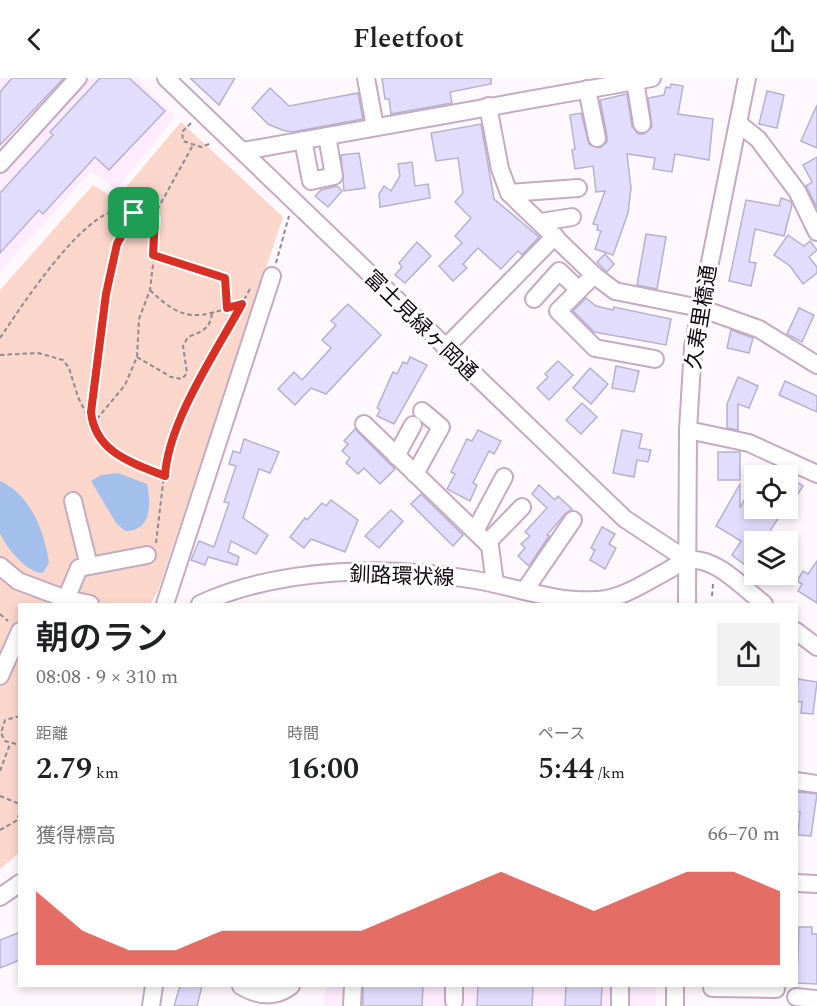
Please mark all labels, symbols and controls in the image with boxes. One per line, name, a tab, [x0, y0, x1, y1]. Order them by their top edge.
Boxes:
text: Fleetfoot	[353, 18, 464, 60]
icon: back	[18, 23, 51, 56]
icon: share	[766, 23, 799, 56]
pin	[108, 187, 159, 238]
icon: arrive	[117, 196, 150, 229]
street label: 富士見緑ヶ岡通	[356, 263, 484, 388]
street label: 久寿里橋通	[678, 263, 726, 372]
map controls	[744, 465, 798, 585]
button: locate	[744, 465, 798, 519]
button: layers	[744, 531, 798, 585]
street label: 釧路環状線	[349, 559, 455, 595]
text: 朝のラン	[36, 614, 168, 664]
button: share	[717, 623, 780, 686]
text: 08:08 · 9 × 310 m	[36, 662, 178, 692]
text: 距離	[36, 722, 68, 746]
text: 時間	[287, 722, 319, 746]
text: ペース	[538, 722, 585, 746]
text: 2.79	[36, 746, 92, 792]
text: 16:00	[287, 746, 359, 792]
text: 5:44	[538, 746, 594, 792]
text: km	[92, 761, 119, 785]
text: /km	[594, 761, 625, 785]
text: 66–70 m	[708, 819, 780, 849]
text: 獲得標高	[36, 821, 116, 851]

